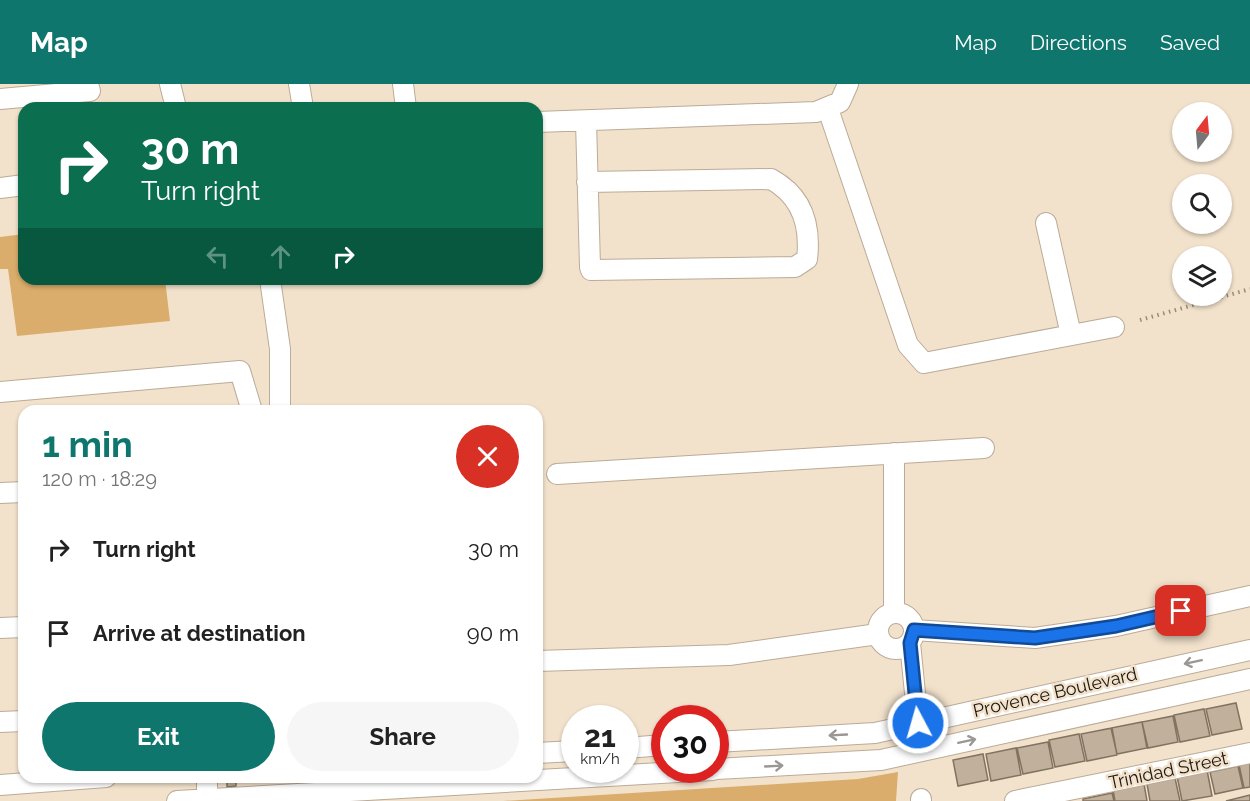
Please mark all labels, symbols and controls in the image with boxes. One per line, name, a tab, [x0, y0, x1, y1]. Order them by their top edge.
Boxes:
text: Map	[30, 26, 88, 59]
text: Map	[954, 30, 997, 55]
text: Directions	[1030, 30, 1127, 55]
text: Saved	[1160, 30, 1220, 55]
north arrow	[1172, 102, 1232, 162]
map controls	[1172, 102, 1232, 306]
text: 30 m	[141, 125, 239, 174]
icon: right	[42, 126, 120, 204]
button: search	[1172, 174, 1232, 234]
text: Turn right	[141, 175, 260, 206]
icon: left	[201, 240, 234, 273]
icon: ahead	[264, 240, 297, 273]
icon: right	[327, 240, 360, 273]
button: layers	[1172, 246, 1232, 306]
text: 1 min	[42, 423, 133, 465]
button: close	[456, 425, 519, 488]
text: 120 m · 18:29	[42, 467, 157, 491]
icon: right	[42, 533, 75, 566]
text: Turn right	[93, 536, 196, 562]
text: 30 m	[468, 536, 519, 562]
pin	[1155, 585, 1206, 636]
icon: arrive	[1164, 594, 1197, 627]
icon: arrive	[42, 617, 75, 650]
text: Arrive at destination	[93, 620, 306, 646]
text: 90 m	[467, 620, 519, 646]
one-way arrow	[1183, 657, 1203, 668]
street label: Provence Boulevard	[971, 663, 1139, 721]
position arrow	[886, 691, 950, 755]
button: Exit	[42, 702, 275, 771]
button: Share	[287, 702, 519, 771]
speed limit sign: 30	[651, 705, 729, 783]
text: 21	[584, 719, 616, 754]
one-way arrow	[828, 729, 848, 740]
one-way arrow	[956, 735, 976, 746]
street label: Trinidad Street	[1107, 747, 1229, 793]
text: km/h	[580, 750, 620, 768]
one-way arrow	[763, 760, 783, 771]

